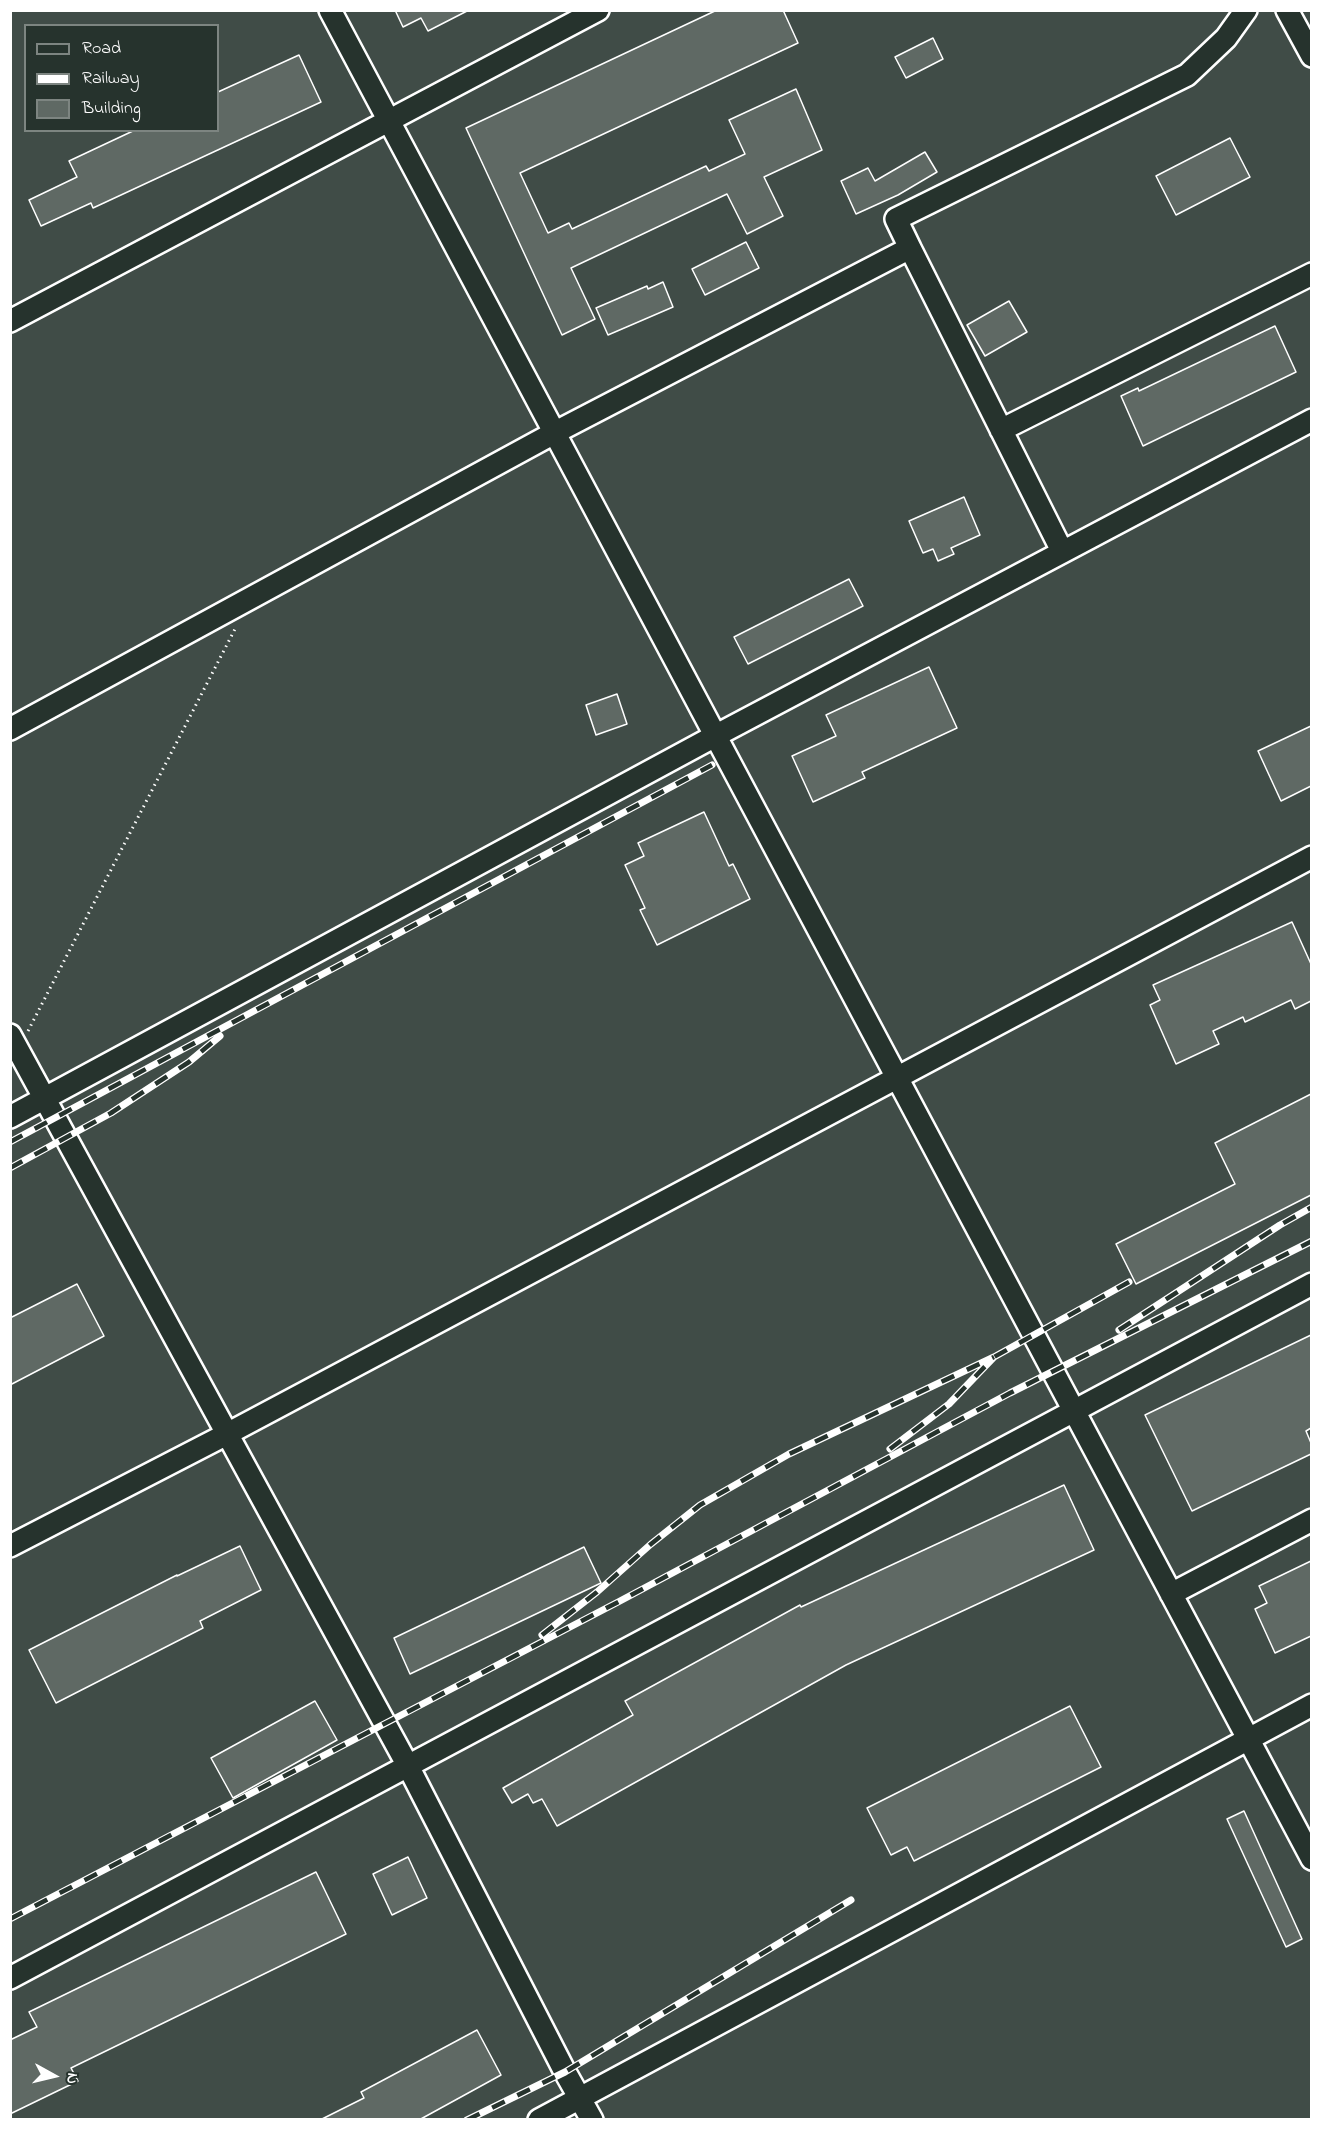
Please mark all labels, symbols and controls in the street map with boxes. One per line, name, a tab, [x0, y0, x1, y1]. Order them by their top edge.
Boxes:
legend	[24, 24, 219, 132]
text: Road	[82, 36, 121, 62]
text: Railway	[82, 66, 139, 92]
text: Building	[82, 96, 141, 122]
north arrow	[24, 2046, 84, 2106]
text: N	[59, 2071, 84, 2086]

